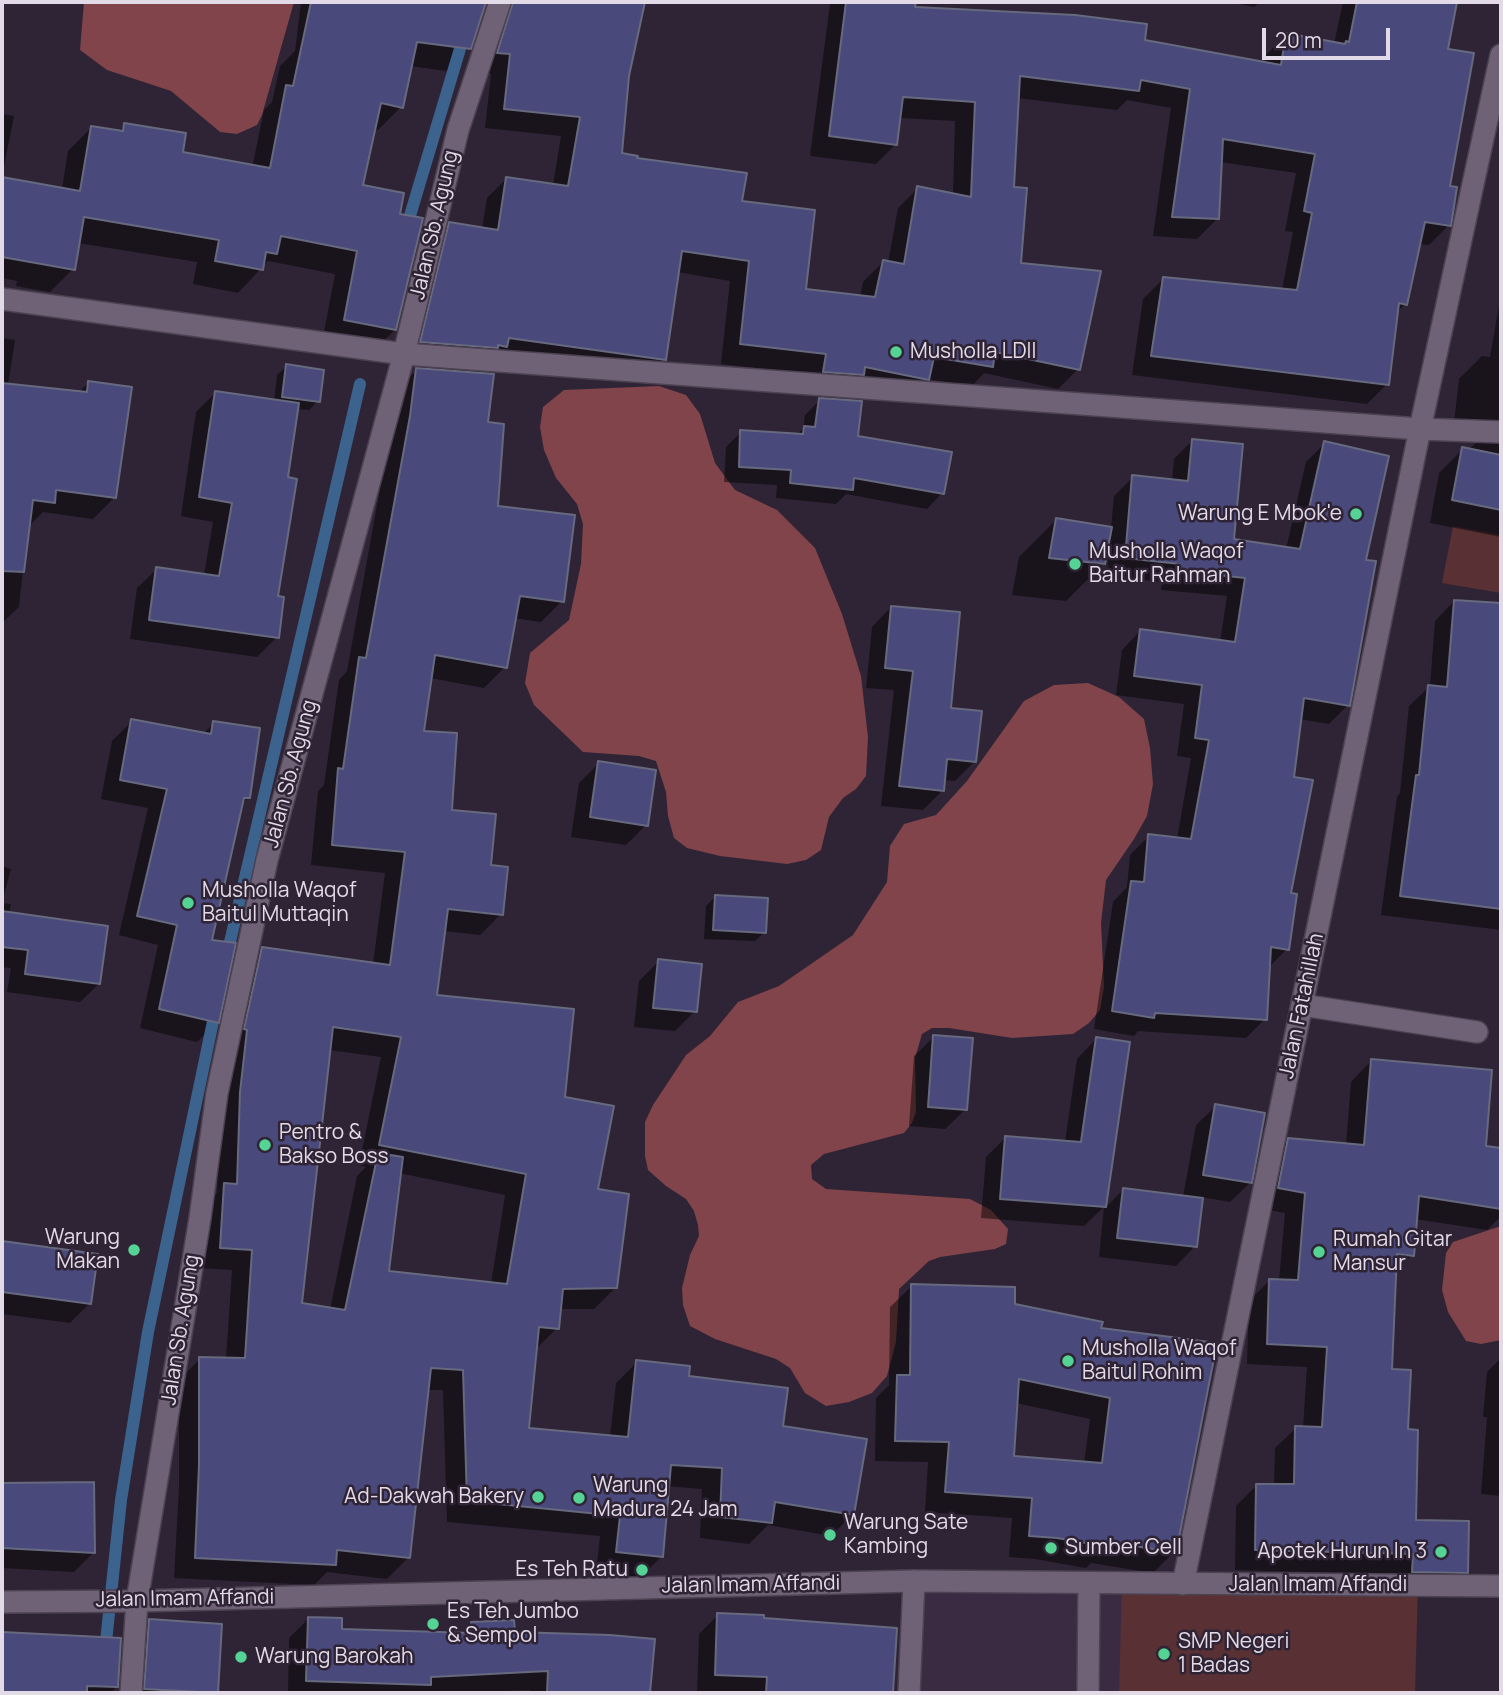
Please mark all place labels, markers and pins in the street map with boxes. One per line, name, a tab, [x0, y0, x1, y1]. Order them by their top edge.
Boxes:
place label: Musholla LDII	[910, 339, 1036, 365]
marker: Musholla LDII	[888, 344, 904, 360]
place label: Warung E Mbok'e	[1178, 501, 1342, 527]
marker: Warung E Mbok'e	[1348, 506, 1364, 522]
place label: Musholla Waqof Baitur Rahman	[1089, 539, 1243, 589]
marker: Musholla Waqof Baitur Rahman	[1067, 556, 1083, 572]
place label: Musholla Waqof Baitul Muttaqin	[202, 878, 356, 928]
marker: Musholla Waqof Baitul Muttaqin	[180, 895, 196, 911]
place label: Pentro & Bakso Boss	[279, 1120, 389, 1170]
marker: Pentro & Bakso Boss	[257, 1137, 273, 1153]
place label: Warung Makan	[45, 1225, 120, 1275]
place label: Rumah Gitar Mansur	[1333, 1227, 1452, 1277]
marker: Warung Makan	[126, 1242, 142, 1258]
marker: Rumah Gitar Mansur	[1311, 1244, 1327, 1260]
place label: Musholla Waqof Baitul Rohim	[1082, 1336, 1236, 1386]
marker: Musholla Waqof Baitul Rohim	[1060, 1353, 1076, 1369]
place label: Warung Madura 24 Jam	[593, 1473, 738, 1523]
place label: Ad-Dakwah Bakery	[344, 1484, 524, 1510]
marker: Ad-Dakwah Bakery	[530, 1489, 546, 1505]
marker: Warung Madura 24 Jam	[571, 1490, 587, 1506]
place label: Warung Sate Kambing	[844, 1510, 968, 1560]
marker: Warung Sate Kambing	[822, 1527, 838, 1543]
place label: Sumber Cell	[1065, 1535, 1182, 1561]
place label: Apotek Hurun In 3	[1257, 1539, 1427, 1565]
marker: Sumber Cell	[1043, 1540, 1059, 1556]
marker: Apotek Hurun In 3	[1433, 1544, 1449, 1560]
place label: Es Teh Ratu	[515, 1557, 628, 1583]
marker: Es Teh Ratu	[634, 1562, 650, 1578]
place label: Es Teh Jumbo & Sempol	[447, 1599, 579, 1649]
marker: Es Teh Jumbo & Sempol	[425, 1616, 441, 1632]
place label: SMP Negeri 1 Badas	[1178, 1629, 1289, 1679]
place label: Warung Barokah	[255, 1644, 413, 1670]
marker: SMP Negeri 1 Badas	[1156, 1646, 1172, 1662]
marker: Warung Barokah	[233, 1649, 249, 1665]

